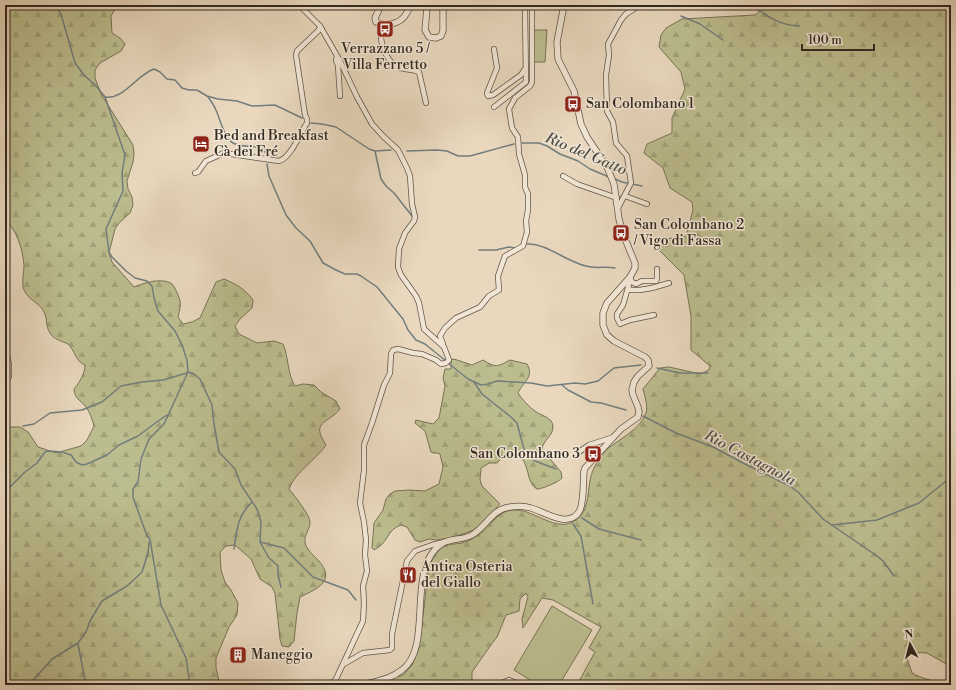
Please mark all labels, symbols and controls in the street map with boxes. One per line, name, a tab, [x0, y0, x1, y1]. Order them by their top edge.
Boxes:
bus stop icon: Verrazzano 5 / Villa Ferretto	[375, 19, 395, 39]
scale bar	[802, 26, 874, 52]
text: 100 m	[808, 33, 842, 48]
place label: Verrazzano 5 / Villa Ferretto	[340, 40, 430, 74]
bus stop icon: San Colombano 1	[563, 94, 583, 114]
place label: San Colombano 1	[586, 95, 694, 113]
place label: Bed and Breakfast Cà dei Fré	[213, 127, 329, 161]
water label: Rio del Gatto	[541, 128, 630, 180]
hotel icon: Bed and Breakfast Cà dei Fré	[191, 134, 211, 154]
place label: San Colombano 2 / Vigo di Fassa	[633, 216, 744, 250]
bus stop icon: San Colombano 2 / Vigo di Fassa	[611, 223, 631, 243]
water label: Rio Castagnola	[700, 425, 800, 490]
bus stop icon: San Colombano 3	[583, 444, 603, 464]
place label: San Colombano 3	[470, 445, 580, 463]
place label: Antica Osteria del Giallo	[420, 558, 514, 592]
restaurant icon: Antica Osteria del Giallo	[398, 565, 418, 585]
north arrow	[890, 624, 930, 664]
text: N	[904, 628, 914, 643]
building icon: Maneggio	[228, 645, 248, 665]
place label: Maneggio	[251, 646, 313, 664]

